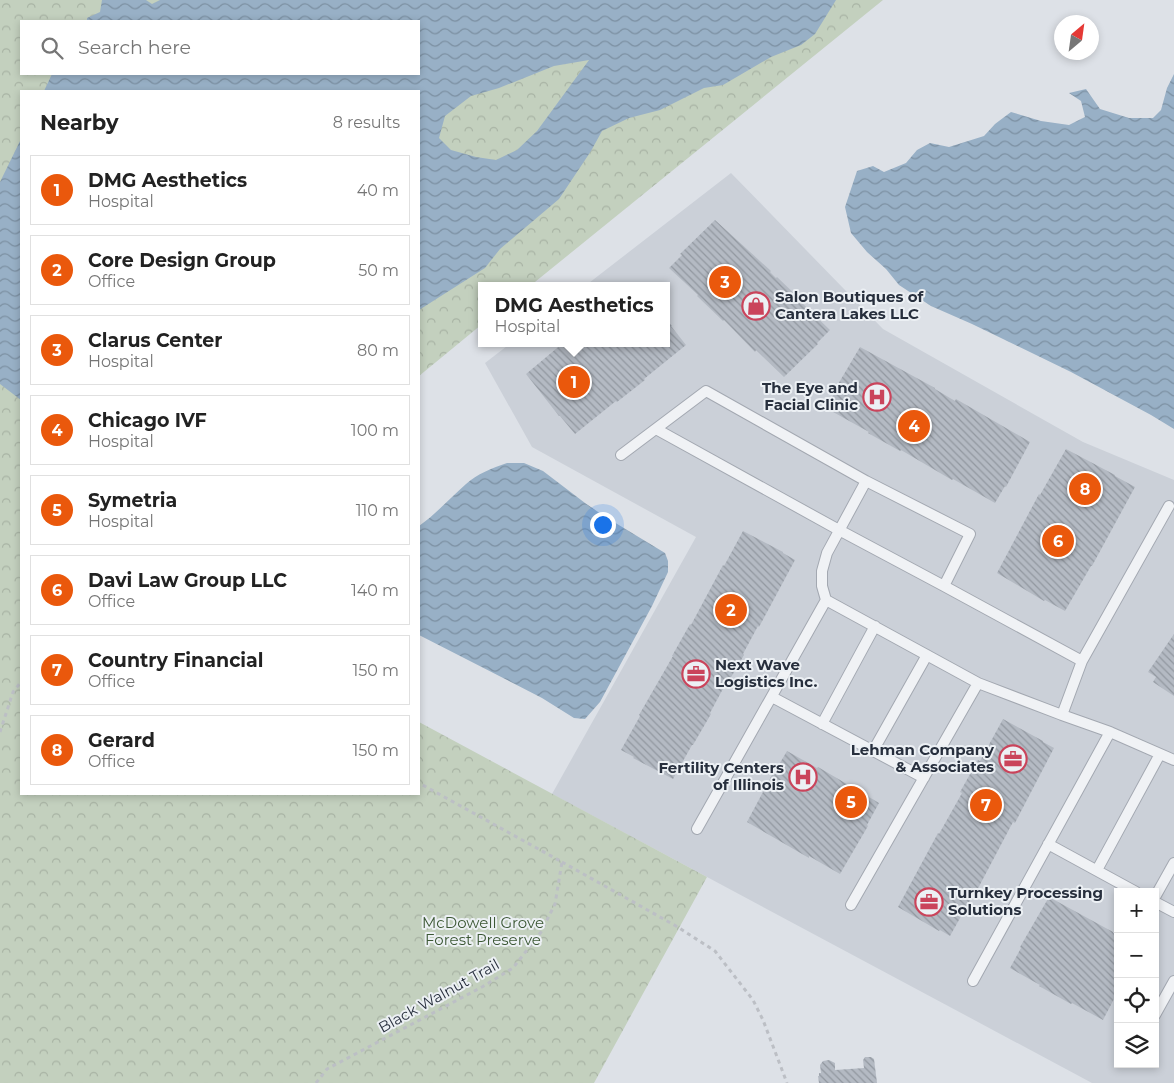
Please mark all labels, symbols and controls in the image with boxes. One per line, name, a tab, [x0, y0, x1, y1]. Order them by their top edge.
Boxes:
north arrow	[1054, 15, 1099, 60]
search box	[20, 20, 420, 75]
icon: search	[38, 34, 66, 62]
text: Search here	[78, 36, 191, 59]
text: Nearby	[40, 110, 119, 135]
text: 8 results	[333, 113, 400, 132]
text: DMG Aesthetics	[88, 169, 247, 192]
text: 1	[54, 181, 60, 200]
text: 40 m	[357, 181, 399, 200]
text: Hospital	[88, 192, 154, 211]
text: Core Design Group	[88, 249, 276, 272]
text: 2	[52, 261, 62, 280]
text: 50 m	[358, 261, 399, 280]
pin: 3	[709, 263, 741, 301]
text: Office	[88, 272, 135, 291]
popup	[478, 282, 670, 347]
place label: Salon Boutiques of Cantera Lakes LLC	[775, 287, 925, 323]
shop icon: Salon Boutiques of Cantera Lakes LLC	[741, 291, 771, 321]
text: DMG Aesthetics	[494, 294, 654, 317]
text: Hospital	[494, 317, 560, 336]
text: Clarus Center	[88, 329, 223, 352]
text: 3	[52, 341, 62, 360]
text: 80 m	[357, 341, 399, 360]
text: Hospital	[88, 352, 154, 371]
pin: 1	[558, 363, 590, 401]
place label: The Eye and Facial Clinic	[762, 378, 858, 414]
hospital icon: The Eye and Facial Clinic	[862, 382, 892, 412]
pin: 4	[898, 407, 930, 445]
text: Chicago IVF	[88, 409, 207, 432]
text: 4	[51, 421, 63, 440]
text: 100 m	[351, 421, 399, 440]
text: Hospital	[88, 432, 154, 451]
pin: 8	[1069, 470, 1101, 508]
text: Symetria	[88, 489, 177, 512]
text: 5	[52, 501, 62, 520]
text: 110 m	[356, 501, 399, 520]
text: Hospital	[88, 512, 154, 531]
your location	[590, 512, 616, 538]
pin: 6	[1042, 522, 1074, 560]
text: Davi Law Group LLC	[88, 569, 287, 592]
text: 6	[52, 581, 62, 600]
text: 140 m	[351, 581, 399, 600]
pin: 2	[715, 591, 747, 629]
text: Office	[88, 592, 135, 611]
text: Country Financial	[88, 649, 263, 672]
place label: Next Wave Logistics Inc.	[715, 655, 817, 691]
office icon: Next Wave Logistics Inc.	[681, 659, 711, 689]
text: 7	[52, 661, 62, 680]
text: 150 m	[352, 661, 399, 680]
text: Office	[88, 672, 135, 691]
text: Gerard	[88, 729, 155, 752]
place label: Lehman Company & Associates	[851, 740, 995, 776]
text: 8	[52, 741, 62, 760]
text: 150 m	[352, 741, 399, 760]
office icon: Lehman Company & Associates	[998, 744, 1028, 774]
text: Office	[88, 752, 135, 771]
place label: Fertility Centers of Illinois	[658, 758, 784, 794]
hospital icon: Fertility Centers of Illinois	[788, 762, 818, 792]
pin: 5	[835, 783, 867, 821]
pin: 7	[970, 786, 1002, 824]
place label: Turnkey Processing Solutions	[948, 883, 1103, 919]
office icon: Turnkey Processing Solutions	[914, 887, 944, 917]
map controls	[1114, 888, 1159, 1068]
button: +	[1114, 888, 1159, 933]
park label: McDowell Grove Forest Preserve	[422, 913, 544, 949]
button: −	[1114, 933, 1159, 978]
street label: Black Walnut Trail	[375, 954, 502, 1037]
button: locate	[1114, 978, 1159, 1023]
button: layers	[1114, 1023, 1159, 1068]

